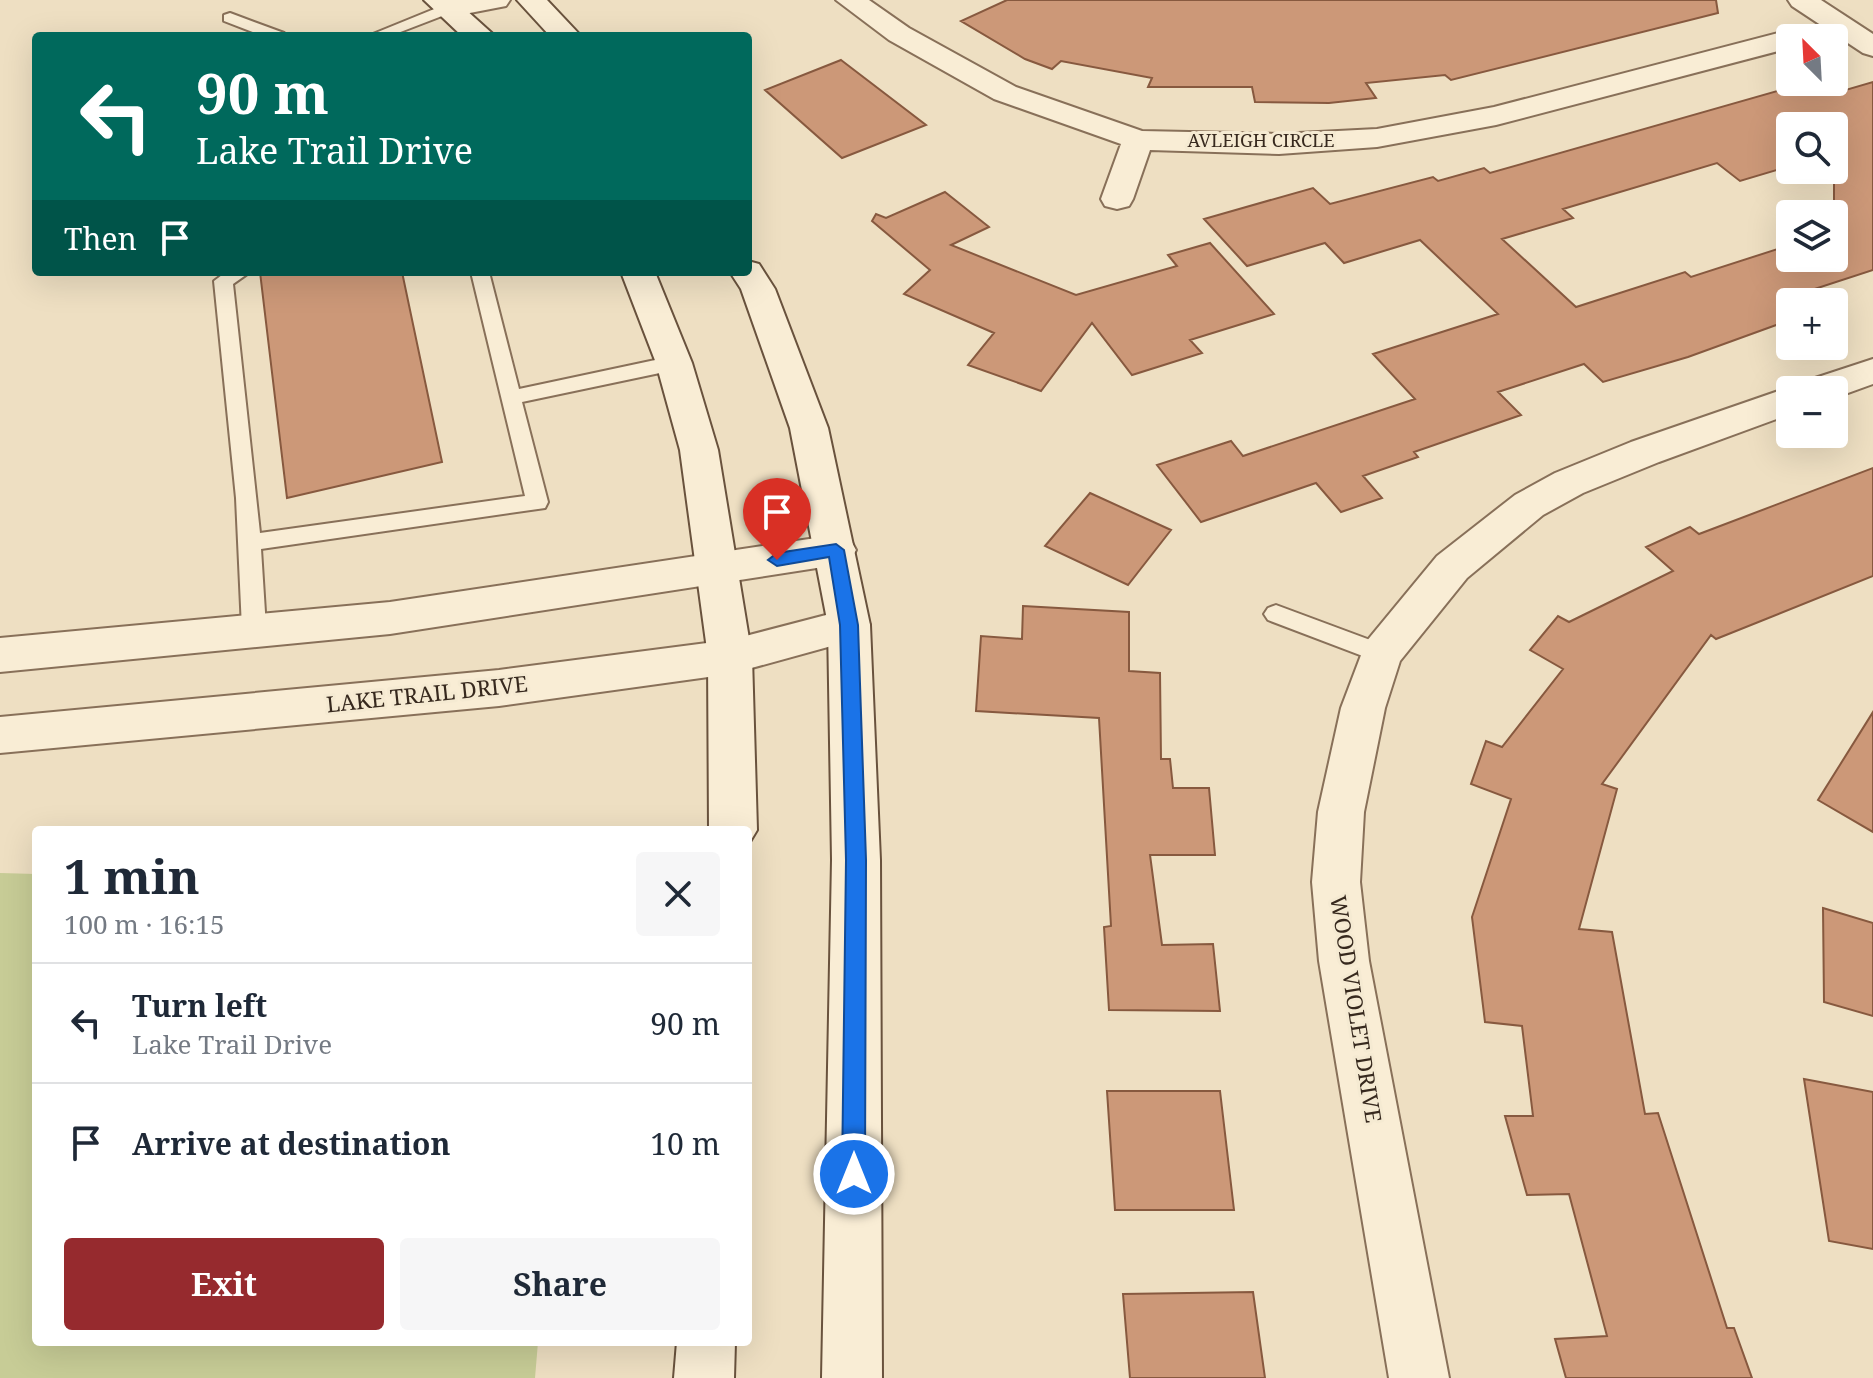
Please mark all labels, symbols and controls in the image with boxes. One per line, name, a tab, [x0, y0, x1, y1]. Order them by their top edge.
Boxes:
north arrow	[1776, 24, 1848, 96]
map controls	[1776, 24, 1848, 448]
text: 90 m	[196, 54, 329, 130]
icon: left	[64, 64, 168, 168]
button: search	[1776, 112, 1848, 184]
text: Lake Trail Drive	[196, 126, 473, 175]
street label: AVLEIGH CIRCLE	[1188, 128, 1334, 152]
button: layers	[1776, 200, 1848, 272]
icon: arrive	[153, 216, 197, 260]
text: Then	[64, 218, 137, 259]
button: +	[1776, 288, 1848, 360]
button: −	[1776, 376, 1848, 448]
pin	[743, 478, 811, 560]
icon: arrive	[755, 490, 799, 534]
street label: LAKE TRAIL DRIVE	[325, 668, 529, 718]
text: 1 min	[64, 843, 200, 908]
button: close	[636, 852, 720, 936]
street label: WOOD VIOLET DRIVE	[1324, 893, 1390, 1125]
text: 100 m · 16:15	[64, 906, 225, 942]
text: Turn left	[132, 985, 267, 1026]
icon: left	[64, 1001, 108, 1045]
text: 90 m	[650, 1003, 720, 1044]
text: Lake Trail Drive	[132, 1026, 332, 1062]
icon: arrive	[64, 1121, 108, 1165]
text: Arrive at destination	[132, 1123, 451, 1164]
text: 10 m	[650, 1123, 720, 1164]
position arrow	[812, 1132, 896, 1216]
button: Exit	[64, 1238, 384, 1330]
button: Share	[400, 1238, 720, 1330]

